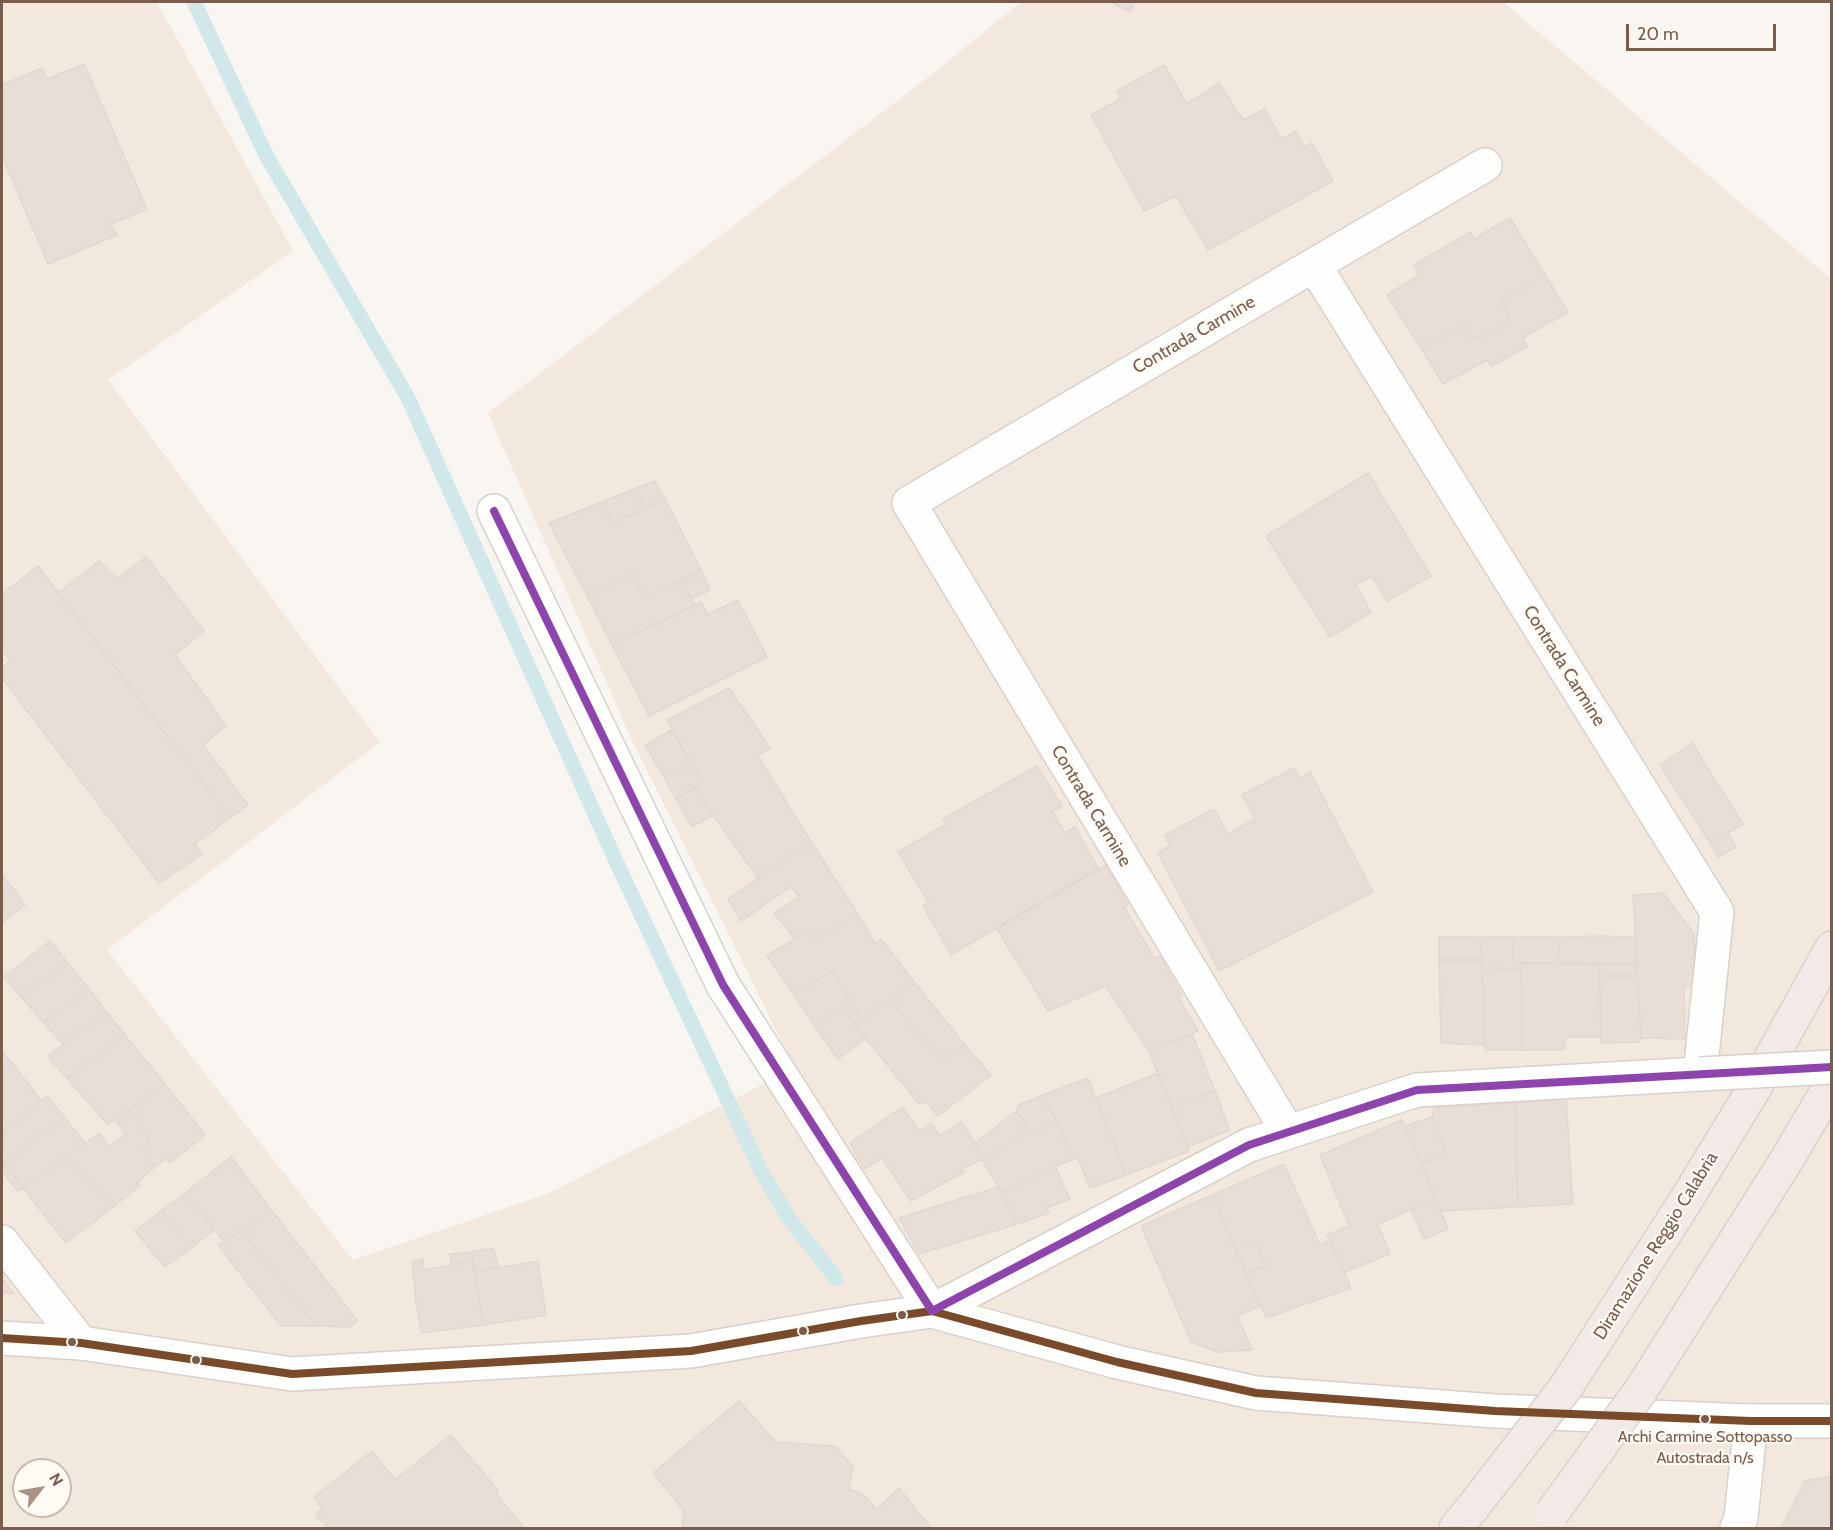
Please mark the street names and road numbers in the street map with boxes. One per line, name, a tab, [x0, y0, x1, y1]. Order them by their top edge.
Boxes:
street label: Contrada Carmine	[1129, 291, 1259, 379]
street label: Contrada Carmine	[1518, 602, 1610, 730]
street label: Contrada Carmine	[1046, 741, 1136, 871]
street label: Diramazione Reggio Calabria	[1589, 1148, 1723, 1344]

